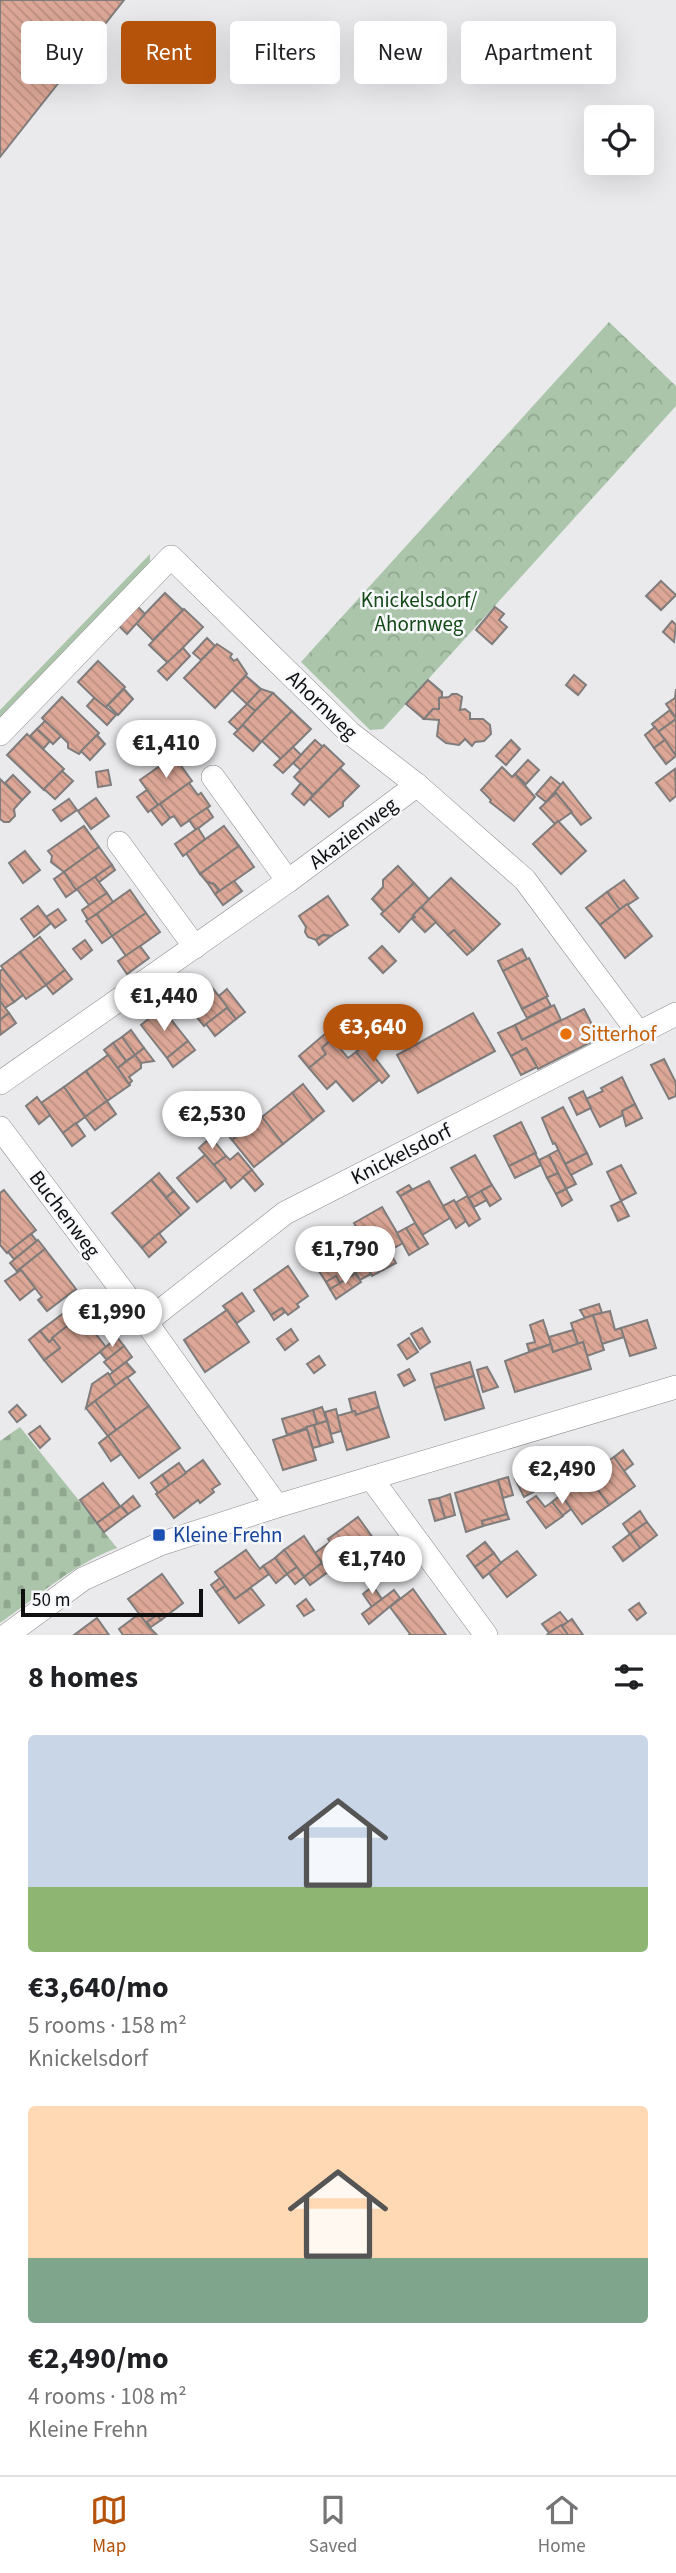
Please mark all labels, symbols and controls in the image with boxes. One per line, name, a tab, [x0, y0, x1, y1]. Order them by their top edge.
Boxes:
chip: Buy	[21, 21, 107, 84]
chip: Rent	[121, 21, 216, 84]
chip: Filters	[230, 21, 340, 84]
chip: New	[354, 21, 447, 84]
chip: Apartment	[461, 21, 616, 84]
map controls	[584, 105, 654, 175]
button: locate	[584, 105, 654, 175]
park label: Knickelsdorf/ Ahornweg	[361, 585, 478, 639]
street label: Ahornweg	[280, 663, 365, 747]
pin: €1,410	[109, 720, 223, 780]
text: €1,410	[132, 726, 200, 759]
street label: Akazienweg	[302, 789, 404, 876]
pin: €1,440	[107, 974, 221, 1033]
text: €1,440	[130, 979, 198, 1012]
pin: €3,640	[316, 1004, 430, 1064]
text: €3,640	[339, 1010, 407, 1043]
place label: Sitterhof	[580, 1019, 657, 1049]
marker: Sitterhof	[558, 1026, 574, 1042]
pin: €2,530	[155, 1092, 269, 1151]
text: €2,530	[178, 1097, 246, 1130]
street label: Knickelsdorf	[345, 1115, 457, 1192]
street label: Buchenweg	[22, 1164, 108, 1264]
pin: €1,790	[288, 1226, 402, 1286]
text: €1,790	[311, 1232, 379, 1265]
pin: €1,990	[55, 1290, 169, 1349]
text: €1,990	[78, 1295, 146, 1328]
pin: €2,490	[505, 1446, 619, 1506]
text: €2,490	[528, 1452, 596, 1485]
place label: Kleine Frehn	[173, 1520, 283, 1550]
marker: Kleine Frehn	[151, 1527, 167, 1543]
pin: €1,740	[315, 1536, 429, 1596]
text: €1,740	[338, 1542, 406, 1575]
scale bar	[21, 1586, 203, 1618]
text: 50 m	[32, 1587, 70, 1614]
text: 8 homes	[28, 1656, 138, 1699]
icon: filters	[610, 1658, 648, 1696]
icon: home	[275, 1780, 401, 1906]
text: €3,640/mo	[28, 1966, 169, 2009]
text: 5 rooms · 158 m²	[28, 2009, 187, 2042]
text: Knickelsdorf	[28, 2042, 148, 2075]
icon: home	[275, 2151, 401, 2277]
text: €2,490/mo	[28, 2337, 169, 2380]
text: 4 rooms · 108 m²	[28, 2380, 187, 2413]
text: Kleine Frehn	[28, 2413, 148, 2446]
tab: Map	[90, 2491, 128, 2560]
tab: Saved	[309, 2491, 357, 2560]
tab: Home	[538, 2491, 586, 2560]

